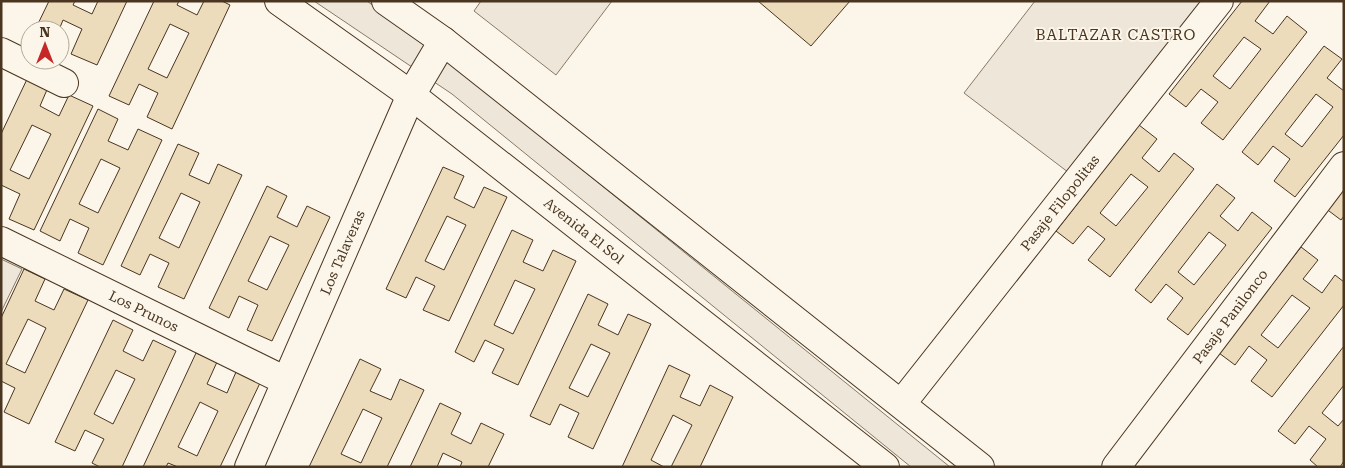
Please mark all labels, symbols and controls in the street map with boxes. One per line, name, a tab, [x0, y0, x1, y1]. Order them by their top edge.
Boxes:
north arrow	[20, 20, 70, 70]
text: N	[40, 24, 51, 40]
district label: BALTAZAR CASTRO	[1036, 26, 1196, 44]
street label: Pasaje Filopolitas	[1017, 151, 1103, 254]
street label: Avenida El Sol	[541, 194, 628, 268]
street label: Los Talaveras	[317, 207, 368, 297]
street label: Pasaje Panilonco	[1189, 266, 1271, 367]
street label: Los Prunos	[106, 287, 181, 335]

